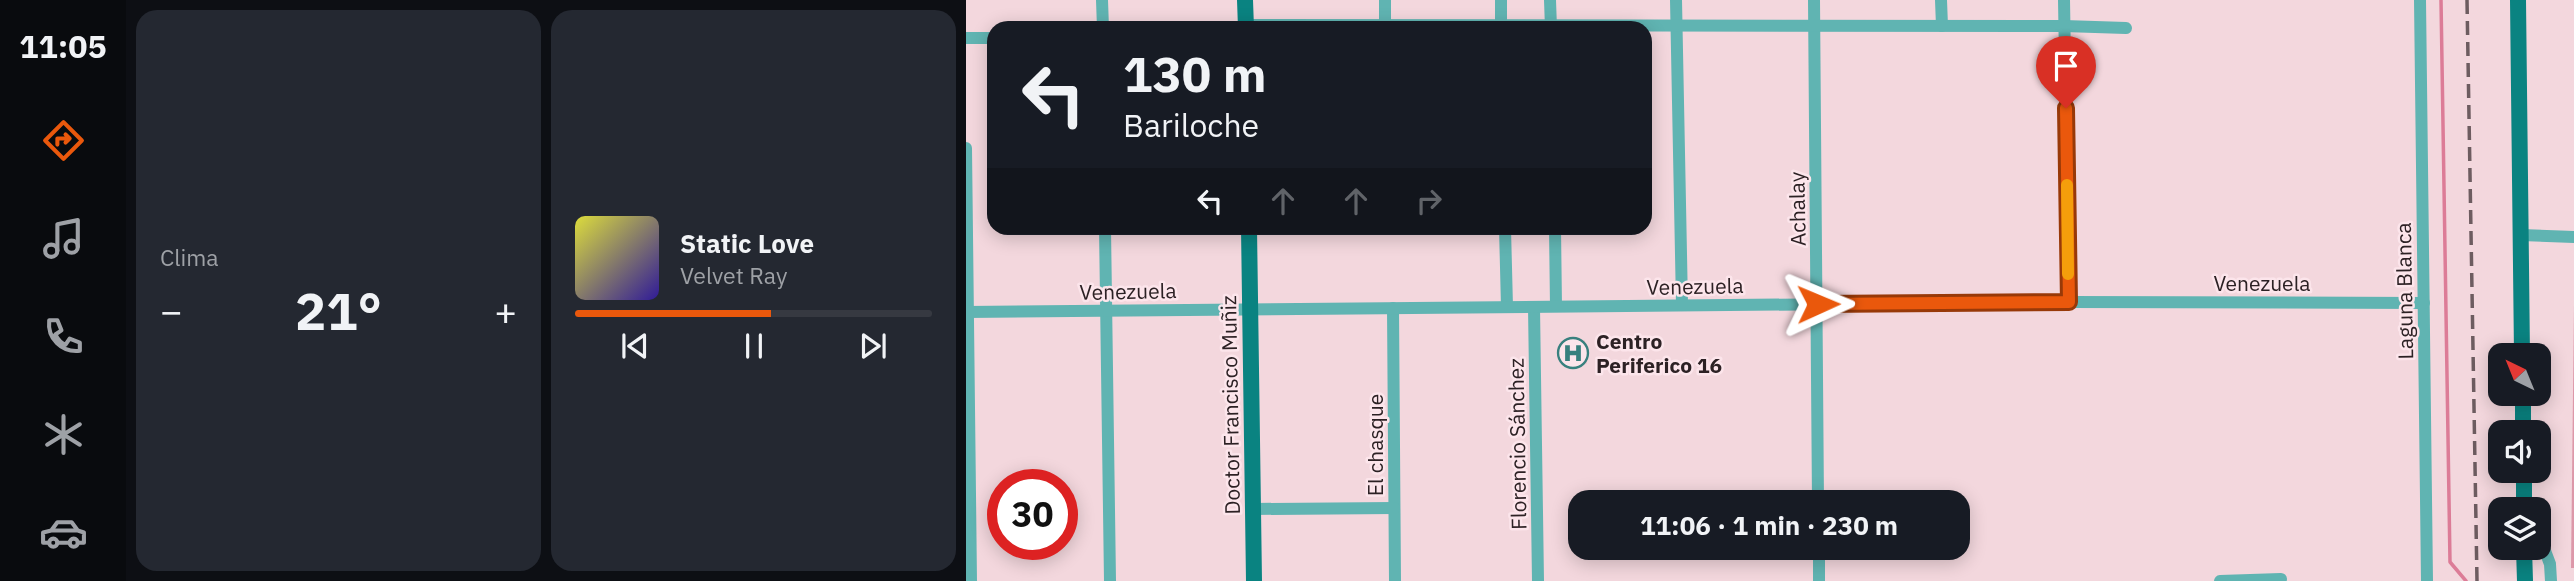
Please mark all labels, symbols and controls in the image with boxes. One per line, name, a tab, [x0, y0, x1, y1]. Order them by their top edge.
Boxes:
text: 11:05	[19, 25, 107, 67]
pin	[2036, 36, 2096, 108]
text: 130 m	[1123, 42, 1267, 105]
icon: arrive	[2047, 47, 2085, 85]
icon: left	[1008, 49, 1099, 140]
text: Bariloche	[1123, 104, 1259, 146]
icon: directions	[39, 116, 88, 165]
street label: Achalay	[1782, 171, 1812, 246]
icon: left	[1191, 182, 1229, 220]
icon: ahead	[1264, 182, 1302, 220]
icon: ahead	[1337, 182, 1375, 220]
icon: right	[1410, 182, 1448, 220]
icon: music	[39, 214, 88, 263]
street label: Laguna Blanca	[2389, 222, 2419, 360]
text: Static Love	[680, 226, 814, 260]
text: Clima	[160, 242, 219, 272]
text: Velvet Ray	[680, 260, 787, 290]
position arrow	[1781, 267, 1855, 341]
street label: Venezuela	[2213, 269, 2311, 297]
street label: Venezuela	[1646, 271, 1744, 301]
street label: Venezuela	[1079, 276, 1177, 306]
text: 21°	[295, 277, 382, 344]
text: −	[160, 286, 183, 335]
text: +	[494, 286, 517, 335]
street label: Doctor Francisco Muñiz	[1214, 295, 1246, 515]
icon: phone	[39, 312, 88, 361]
icon: previous	[616, 327, 654, 365]
icon: pause	[735, 327, 773, 365]
icon: next	[854, 327, 892, 365]
place label: Centro Periferico 16	[1596, 327, 1722, 379]
hospital icon: Centro Periferico 16	[1556, 336, 1590, 370]
north arrow	[2488, 343, 2552, 406]
map controls	[2488, 343, 2551, 560]
street label: Florencio Sánchez	[1501, 358, 1532, 530]
street label: El chasque	[1361, 394, 1389, 496]
icon: climate	[39, 410, 88, 459]
button: sound	[2488, 420, 2551, 483]
speed limit sign: 30	[987, 469, 1078, 560]
button: layers	[2488, 497, 2551, 560]
icon: car	[39, 508, 88, 557]
text: 11:06 · 1 min · 230 m	[1640, 508, 1898, 542]

